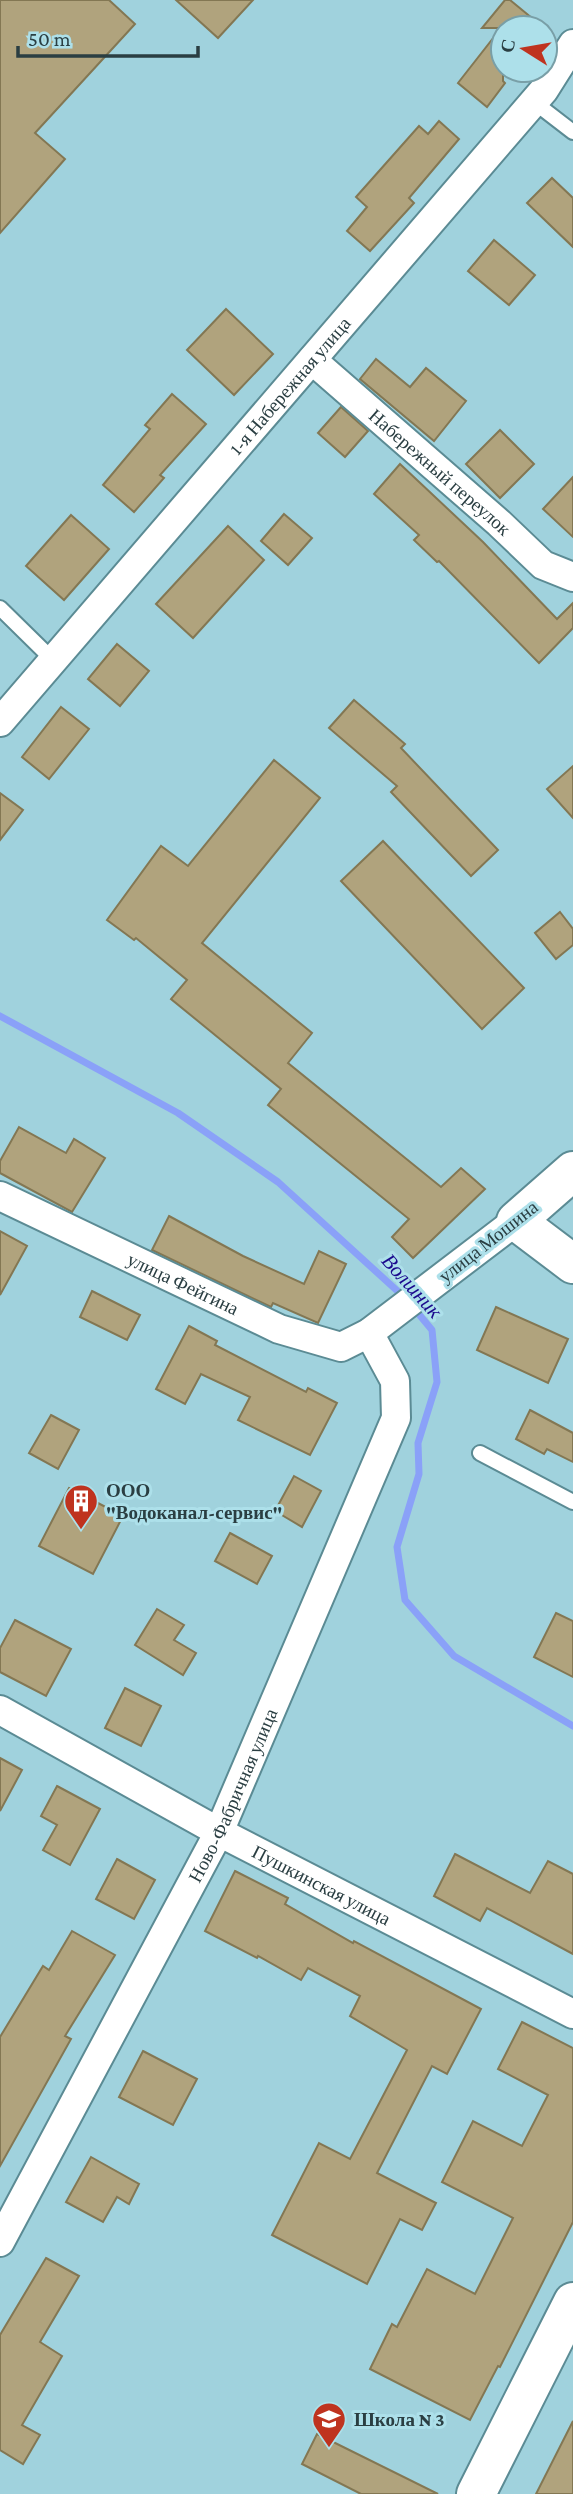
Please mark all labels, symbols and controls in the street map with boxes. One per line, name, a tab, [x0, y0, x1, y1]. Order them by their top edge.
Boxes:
scale bar	[18, 14, 198, 58]
north arrow	[489, 14, 559, 84]
text: 50 m	[28, 27, 71, 51]
text: С	[496, 37, 519, 55]
street label: 1-я Набережная улица	[225, 312, 355, 459]
street label: Набережный переулок	[365, 405, 515, 540]
street label: улица Мошина	[435, 1196, 542, 1287]
street label: улица Фейгина	[124, 1248, 243, 1319]
water label: Волшник	[377, 1249, 447, 1323]
place label: ООО "Водоканал-сервис"	[106, 1480, 283, 1523]
building icon: ООО "Водоканал-сервис"	[62, 1482, 100, 1531]
street label: Ново-Фабричная улица	[184, 1705, 282, 1886]
street label: Пушкинская улица	[249, 1841, 394, 1930]
school or university icon: Школа N 3	[310, 2400, 348, 2449]
place label: Школа N 3	[354, 2409, 445, 2430]

